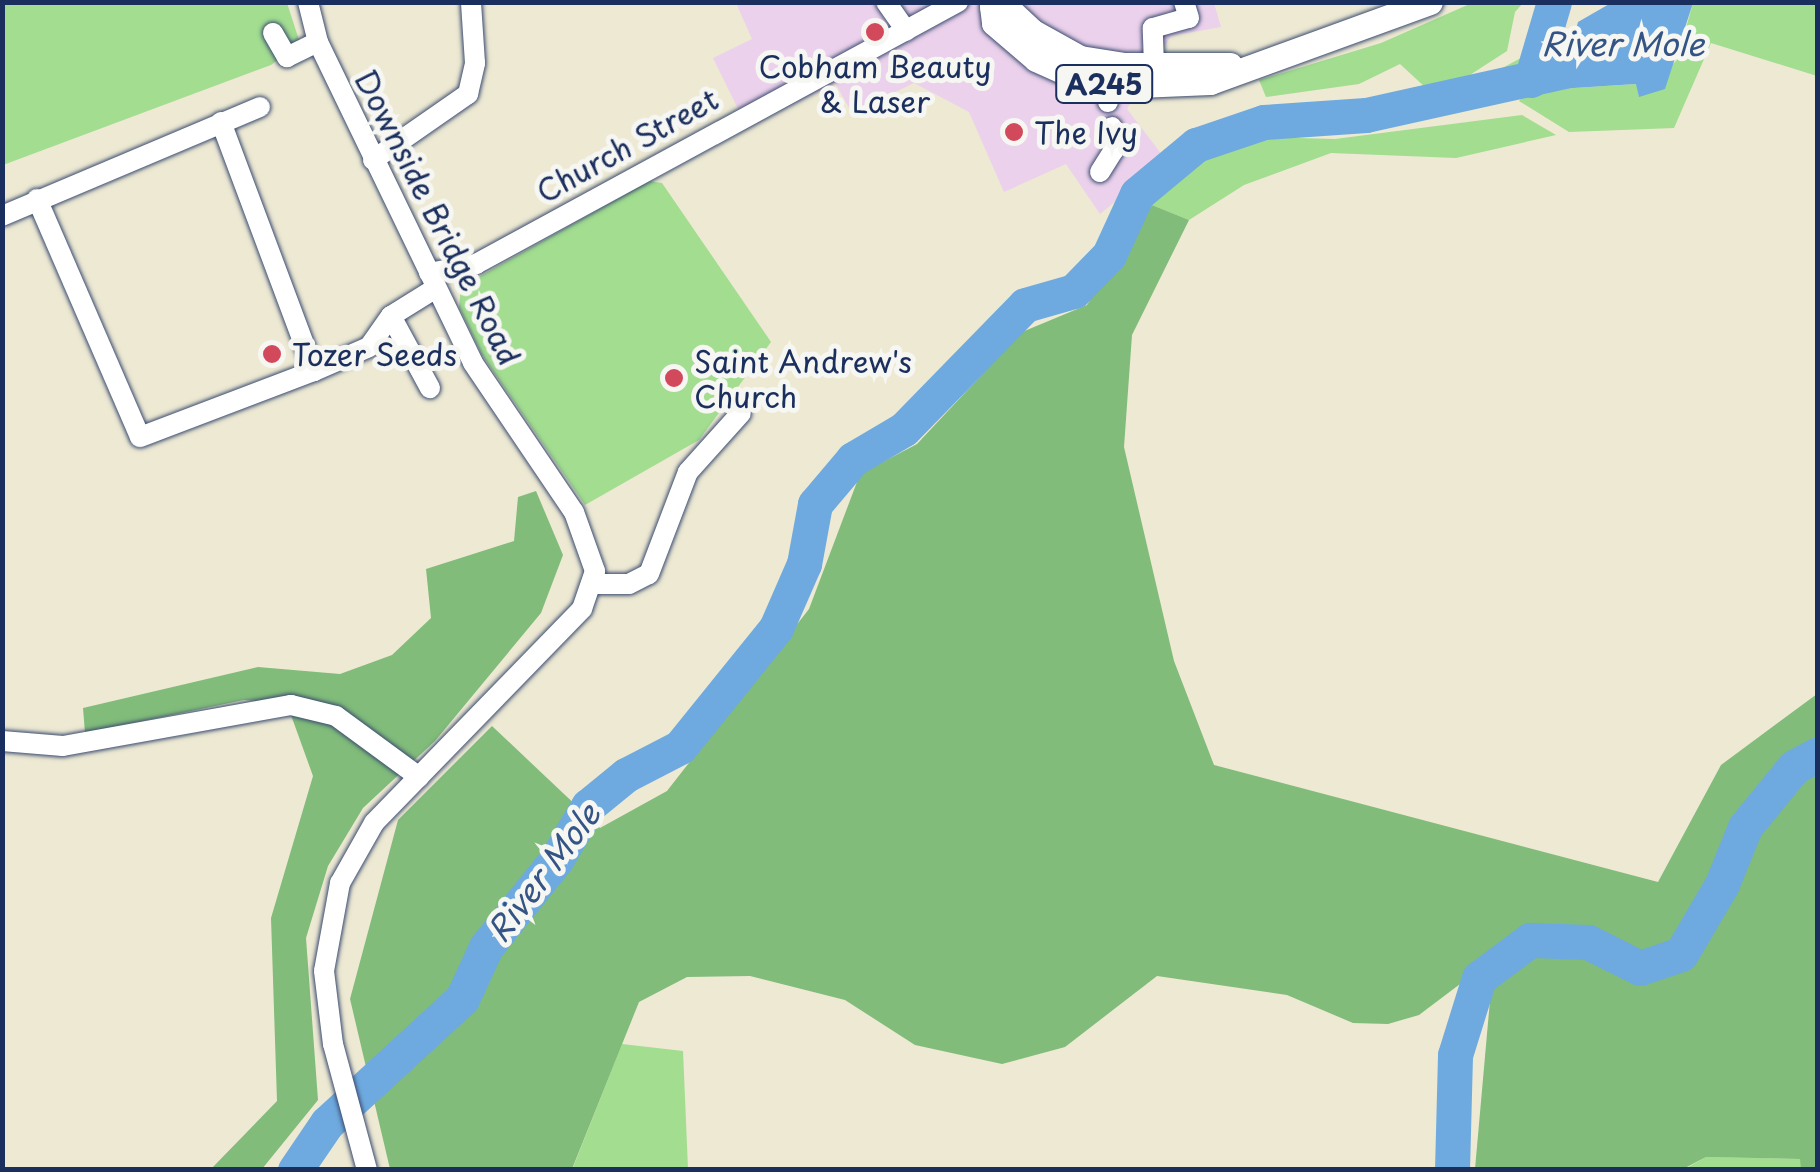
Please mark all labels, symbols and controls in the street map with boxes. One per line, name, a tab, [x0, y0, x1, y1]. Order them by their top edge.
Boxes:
marker: Cobham Beauty & Laser	[864, 21, 886, 43]
water label: River Mole	[1541, 24, 1705, 62]
place label: Cobham Beauty & Laser	[759, 48, 991, 118]
road number: A245	[1054, 61, 1154, 107]
street label: Downside Bridge Road	[348, 64, 528, 370]
street label: Church Street	[530, 80, 724, 210]
place label: The Ivy	[1034, 114, 1139, 150]
marker: The Ivy	[1003, 121, 1025, 143]
place label: Tozer Seeds	[292, 336, 458, 372]
marker: Tozer Seeds	[261, 343, 283, 365]
place label: Saint Andrew's Church	[694, 343, 913, 414]
marker: Saint Andrew's Church	[663, 367, 685, 389]
water label: River Mole	[479, 795, 607, 949]

